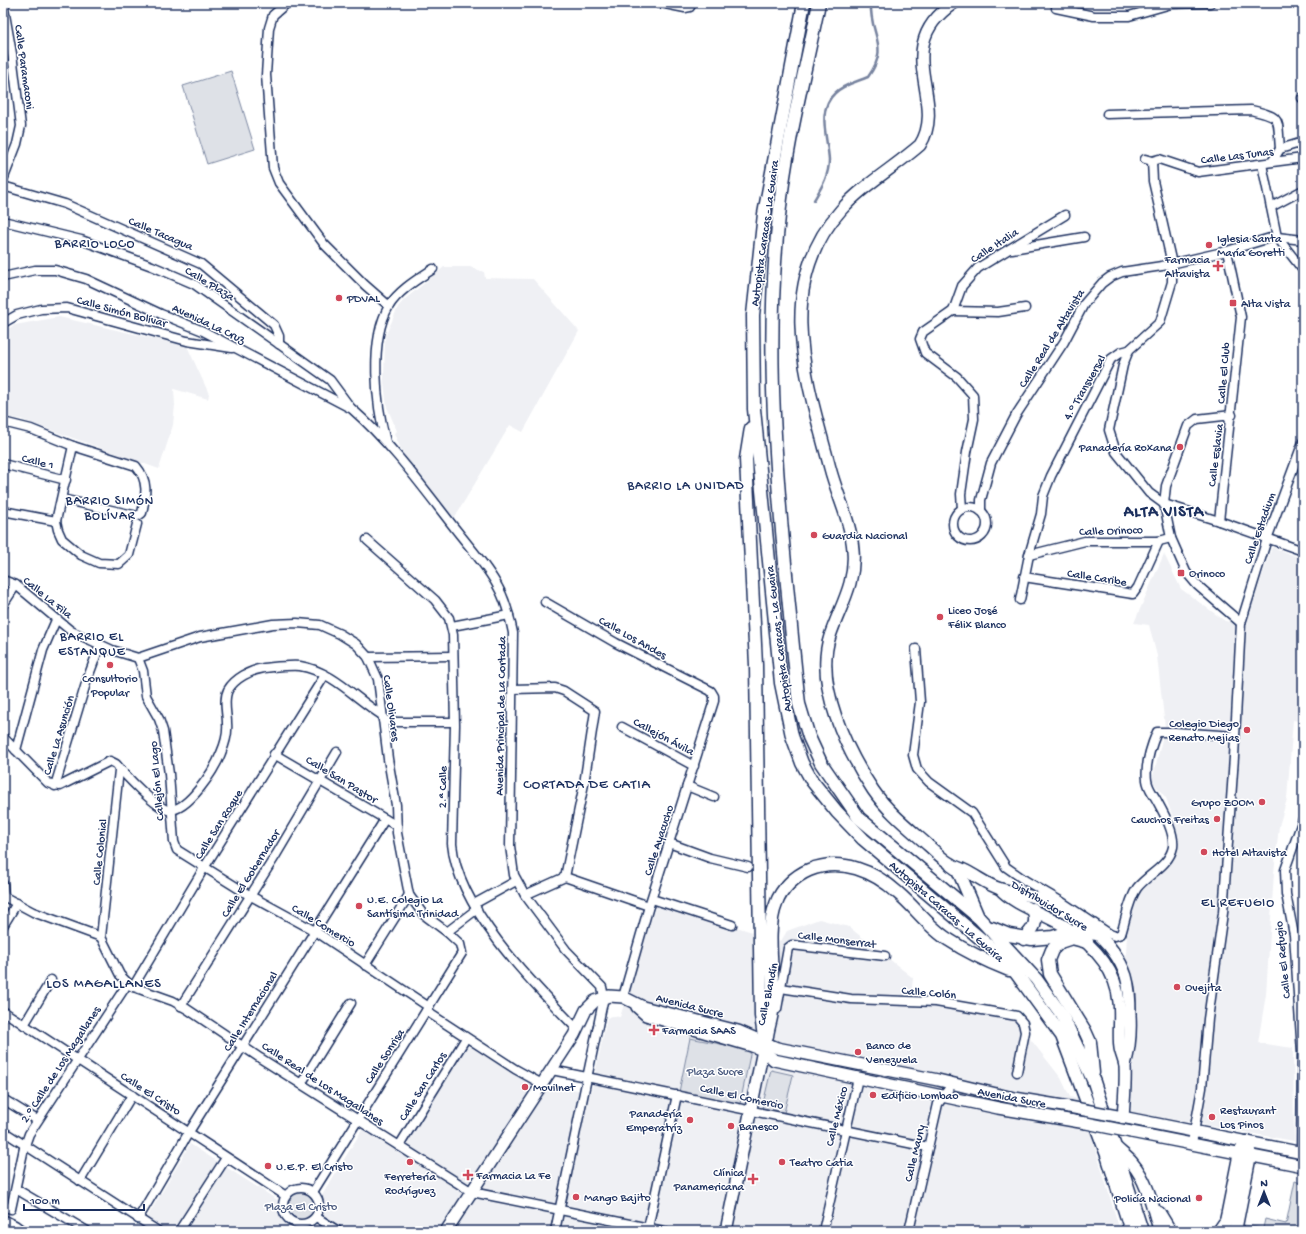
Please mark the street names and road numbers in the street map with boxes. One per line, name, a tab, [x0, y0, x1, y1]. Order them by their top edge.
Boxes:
street label: Calle Paramaconi	[10, 24, 36, 111]
street label: Calle Las Tunas	[1200, 146, 1275, 168]
street label: Autopista Caracas - La Guaira	[749, 159, 783, 307]
street label: Calle Tacagua	[126, 215, 195, 255]
street label: Calle Italia	[969, 226, 1022, 267]
street label: Calle Plaza	[182, 264, 237, 305]
street label: Calle Real de Altavista	[1017, 287, 1089, 391]
street label: Calle Simón Bolívar	[75, 294, 170, 332]
street label: Avenida La Cruz	[169, 302, 248, 348]
street label: Calle El Club	[1215, 341, 1235, 404]
street label: 4.° Transversal	[1061, 353, 1110, 423]
street label: Calle Eslavia	[1206, 423, 1228, 487]
street label: Calle 1	[20, 452, 55, 474]
street label: Calle Estadium	[1242, 491, 1280, 566]
street label: Calle Orinoco	[1079, 524, 1143, 540]
street label: Autopista Caracas - La Guaira	[764, 565, 796, 713]
street label: Calle Caribe	[1066, 567, 1128, 591]
street label: Calle La Fila	[19, 574, 75, 623]
street label: Calle Los Andes	[595, 614, 669, 664]
street label: Avenida Principal de La Cortada	[494, 636, 510, 796]
street label: Calle Olivares	[378, 674, 402, 743]
street label: Calle La Asunción	[41, 694, 79, 777]
street label: Callejón Ávila	[630, 716, 696, 760]
street label: Callejón El Lago	[148, 740, 168, 821]
street label: Calle San Pastor	[303, 754, 381, 809]
street label: 2.ª Calle	[437, 765, 451, 808]
street label: Calle San Roque	[193, 787, 247, 863]
street label: Calle Ayacucho	[642, 803, 678, 878]
street label: Calle Colonial	[91, 818, 111, 886]
street label: Calle El Gobernador	[219, 826, 285, 921]
street label: Autopista Caracas - La Guaira	[886, 859, 1006, 966]
street label: Distribuidor Sucre	[1007, 878, 1091, 936]
street label: Calle Comercio	[288, 902, 357, 951]
street label: Calle El Refugio	[1273, 920, 1295, 999]
street label: Calle Monserrat	[797, 929, 878, 953]
street label: Calle Blandín	[755, 961, 783, 1027]
street label: Calle Internacional	[221, 969, 282, 1055]
street label: Calle Colón	[901, 985, 957, 1003]
street label: Avenida Sucre	[654, 992, 726, 1022]
street label: 2.° Calle de Los Magallanes	[19, 1004, 105, 1126]
street label: Calle Sonrisa	[363, 1027, 409, 1087]
street label: Calle Real de Los Magallanes	[258, 1040, 386, 1130]
street label: Calle San Carlos	[397, 1049, 451, 1124]
street label: Calle El Cristo	[117, 1070, 183, 1119]
street label: Calle El Comercio	[699, 1082, 785, 1114]
street label: Calle México	[824, 1085, 852, 1148]
street label: Avenida Sucre	[976, 1085, 1048, 1113]
street label: Calle Maury	[903, 1123, 929, 1183]

